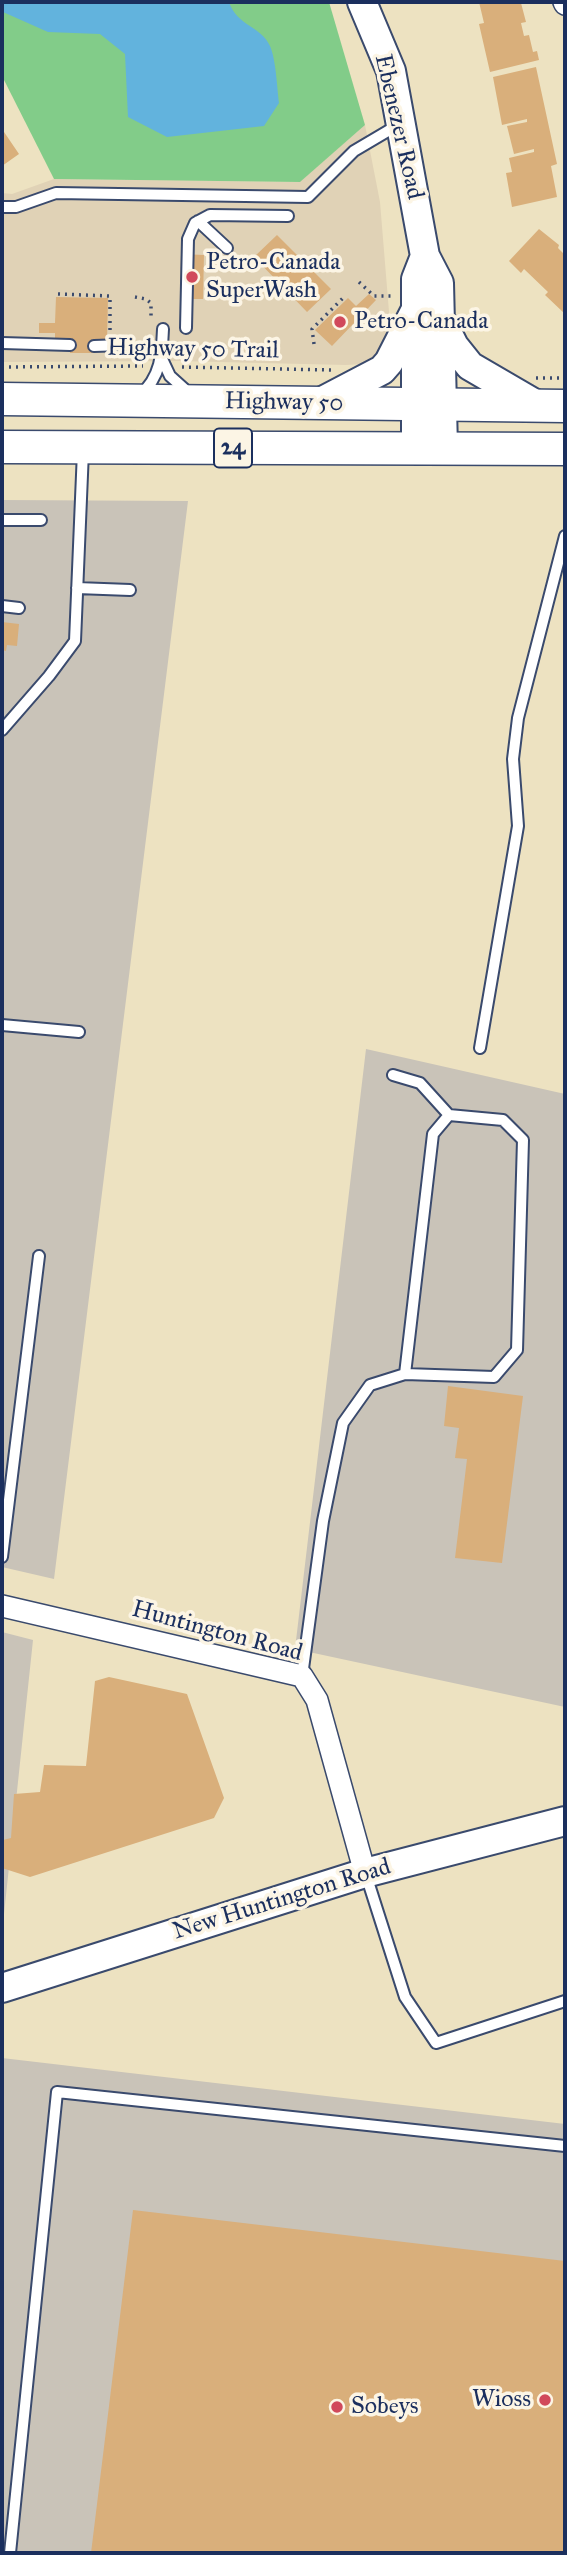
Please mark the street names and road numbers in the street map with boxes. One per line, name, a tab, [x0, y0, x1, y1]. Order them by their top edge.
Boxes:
street label: Ebenezer Road	[367, 52, 429, 202]
street label: Highway 50 Trail	[107, 334, 279, 366]
street label: Highway 50	[224, 388, 344, 418]
road number: 24	[214, 428, 252, 468]
street label: Huntington Road	[129, 1595, 305, 1669]
street label: New Huntington Road	[170, 1853, 394, 1947]

